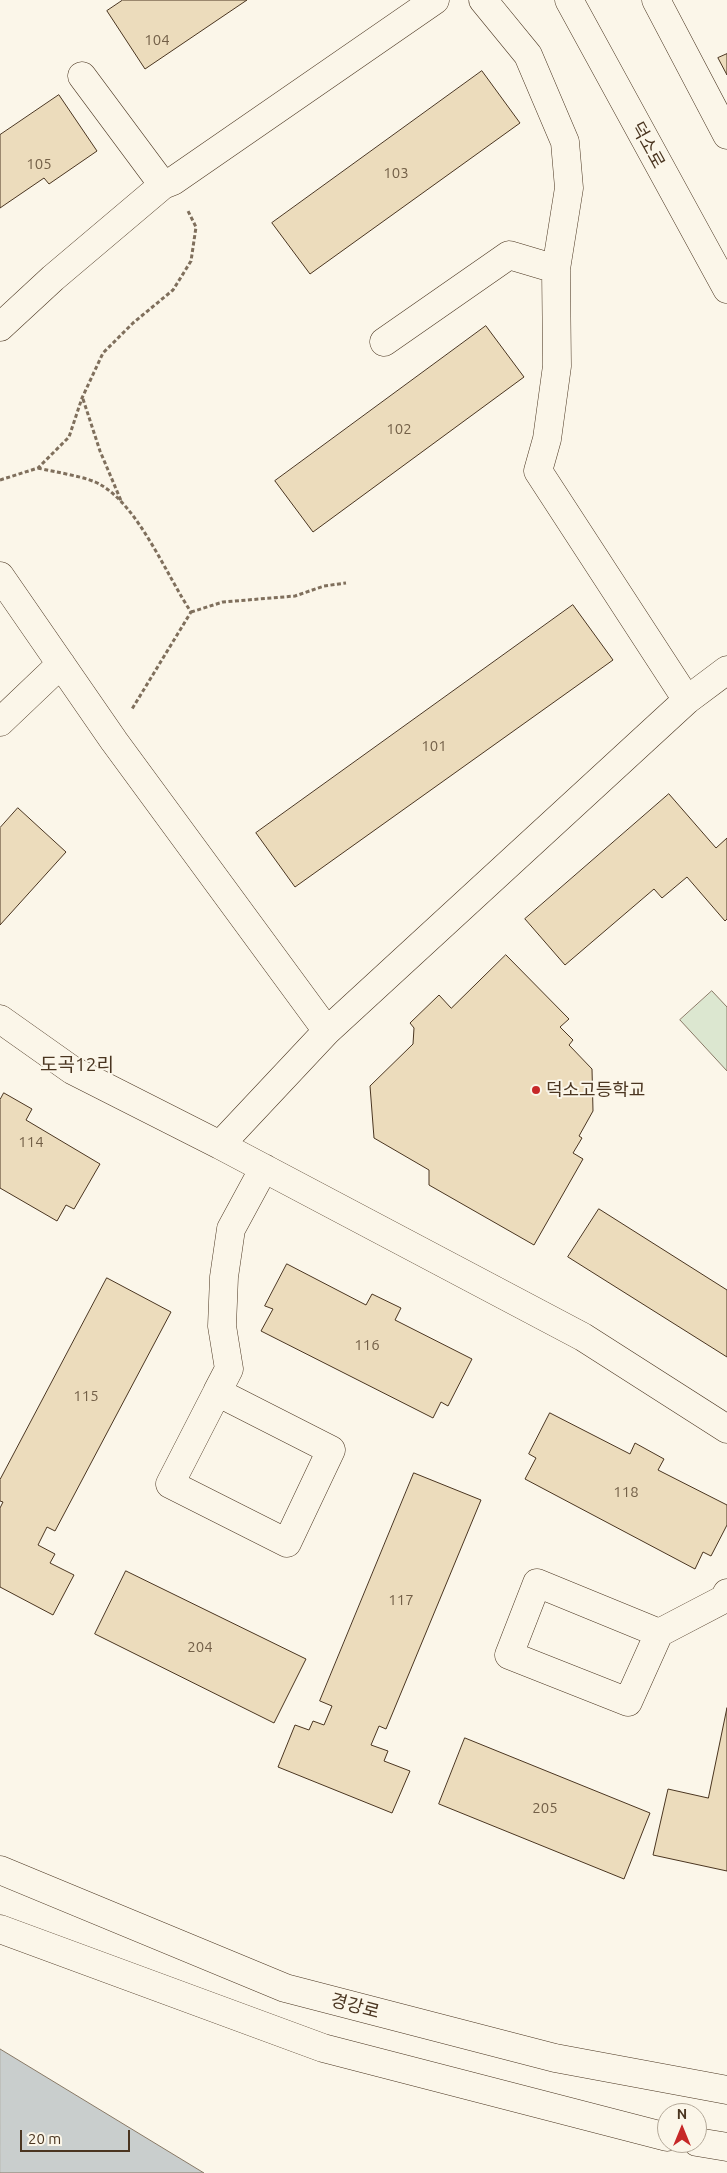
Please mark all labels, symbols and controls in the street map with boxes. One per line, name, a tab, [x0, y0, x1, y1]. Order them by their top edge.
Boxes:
house number: 104	[144, 31, 170, 49]
street label: 덕소로	[627, 118, 669, 172]
house number: 105	[26, 155, 52, 173]
house number: 103	[383, 164, 409, 182]
house number: 102	[386, 420, 412, 438]
house number: 101	[421, 737, 447, 755]
district label: 도곡12리	[40, 1054, 114, 1076]
place label: 덕소고등학교	[546, 1079, 645, 1101]
marker: 덕소고등학교	[530, 1084, 542, 1096]
house number: 114	[18, 1133, 44, 1151]
house number: 116	[354, 1336, 380, 1354]
house number: 115	[73, 1387, 99, 1405]
house number: 118	[613, 1483, 639, 1501]
house number: 117	[388, 1591, 414, 1609]
house number: 204	[187, 1638, 213, 1656]
house number: 205	[532, 1799, 558, 1817]
street label: 경강로	[328, 1989, 382, 2023]
north arrow	[657, 2103, 707, 2153]
text: N	[677, 2106, 687, 2122]
scale bar	[22, 2120, 132, 2152]
text: 20 m	[28, 2130, 61, 2147]

